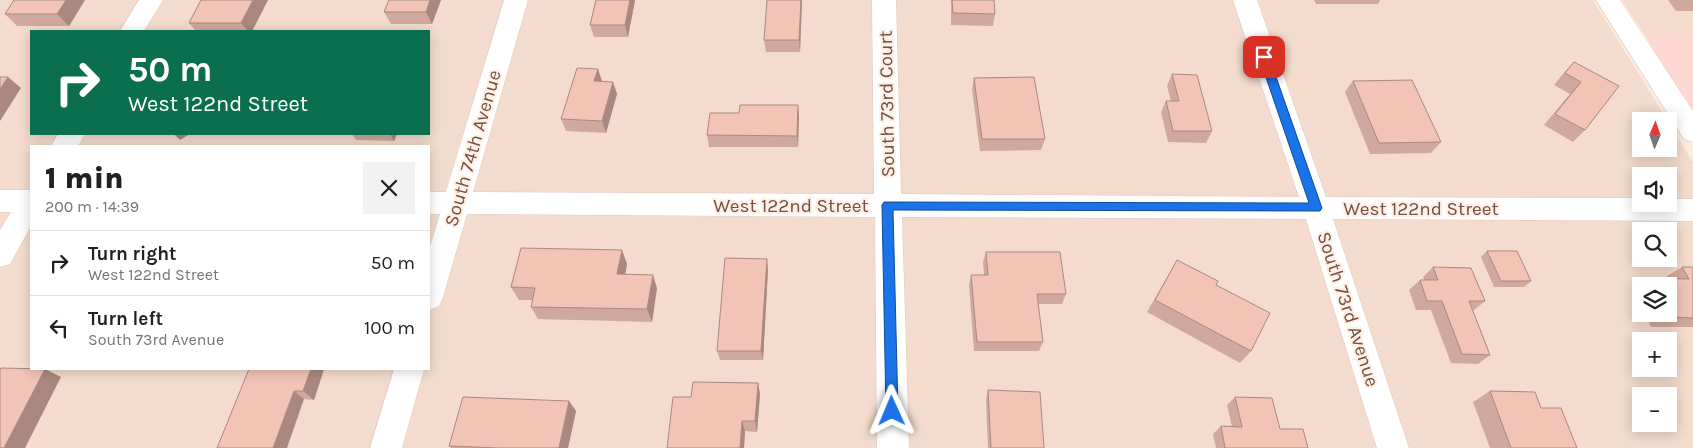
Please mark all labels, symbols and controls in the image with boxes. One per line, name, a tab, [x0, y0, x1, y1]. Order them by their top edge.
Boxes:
street label: South 73rd Court	[875, 30, 899, 178]
pin	[1243, 36, 1285, 78]
icon: arrive	[1250, 43, 1278, 71]
text: 50 m	[128, 49, 213, 90]
icon: right	[45, 50, 110, 115]
street label: South 74th Avenue	[440, 68, 506, 229]
text: West 122nd Street	[128, 91, 308, 117]
north arrow	[1632, 112, 1678, 158]
map controls	[1632, 112, 1677, 432]
text: 1 min	[45, 160, 124, 196]
button: close	[363, 162, 415, 214]
button: sound	[1632, 167, 1677, 212]
street label: West 122nd Street	[713, 195, 869, 217]
text: 200 m · 14:39	[45, 197, 139, 216]
street label: West 122nd Street	[1343, 198, 1499, 220]
button: search	[1632, 222, 1677, 267]
street label: South 73rd Avenue	[1313, 229, 1384, 390]
text: Turn right	[88, 243, 177, 265]
icon: right	[45, 249, 73, 277]
text: 50 m	[371, 252, 415, 274]
text: West 122nd Street	[88, 265, 219, 284]
button: layers	[1632, 277, 1677, 322]
text: Turn left	[88, 308, 163, 330]
icon: left	[45, 314, 73, 342]
text: 100 m	[364, 317, 415, 339]
text: South 73rd Avenue	[88, 330, 224, 349]
button: +	[1632, 332, 1677, 377]
position arrow	[865, 384, 917, 436]
button: −	[1632, 387, 1677, 432]

